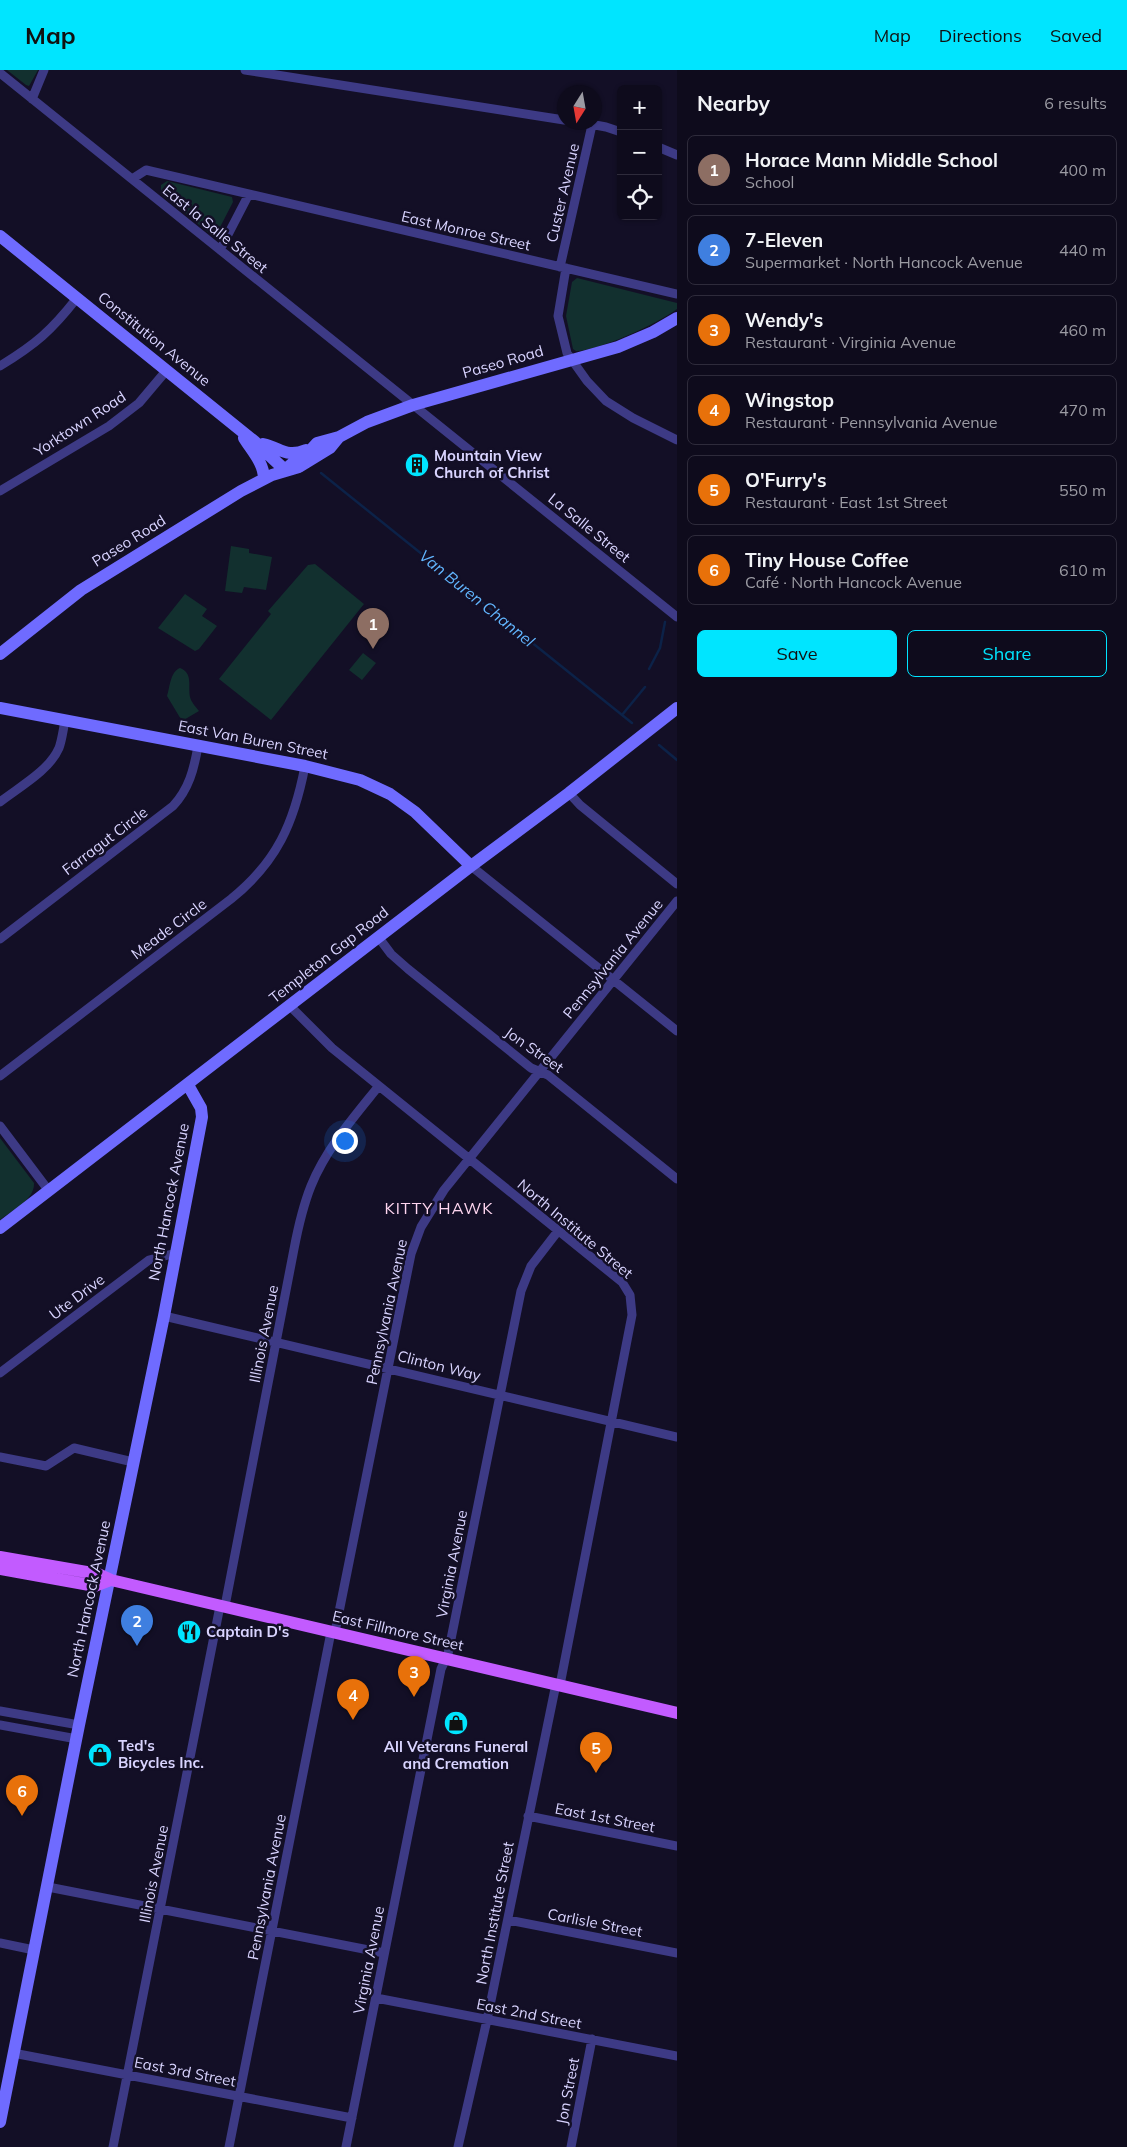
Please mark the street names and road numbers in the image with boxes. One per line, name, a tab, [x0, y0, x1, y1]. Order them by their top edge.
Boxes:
street label: Custer Avenue	[542, 142, 583, 244]
street label: East la Salle Street	[159, 180, 272, 277]
street label: East Monroe Street	[400, 206, 533, 255]
street label: Constitution Avenue	[94, 287, 215, 390]
street label: Paseo Road	[460, 341, 546, 382]
street label: Yorktown Road	[29, 387, 129, 461]
street label: La Salle Street	[544, 489, 634, 567]
street label: Paseo Road	[88, 510, 169, 571]
street label: East Van Buren Street	[177, 716, 330, 763]
street label: Farragut Circle	[58, 802, 151, 879]
street label: Meade Circle	[127, 894, 210, 963]
street label: Pennsylvania Avenue	[559, 895, 667, 1022]
street label: Templeton Gap Road	[265, 902, 392, 1007]
street label: Jon Street	[501, 1022, 567, 1077]
street label: North Hancock Avenue	[144, 1122, 193, 1282]
street label: North Institute Street	[514, 1175, 637, 1283]
street label: Pennsylvania Avenue	[362, 1237, 411, 1386]
street label: Ute Drive	[45, 1270, 108, 1324]
street label: Illinois Avenue	[245, 1283, 282, 1384]
street label: Clinton Way	[395, 1346, 483, 1385]
street label: Virginia Avenue	[432, 1508, 471, 1619]
street label: North Hancock Avenue	[63, 1519, 114, 1679]
street label: East Fillmore Street	[331, 1606, 466, 1655]
street label: East 1st Street	[554, 1799, 657, 1836]
street label: Pennsylvania Avenue	[243, 1812, 290, 1962]
street label: Illinois Avenue	[135, 1823, 172, 1924]
street label: North Institute Street	[471, 1840, 518, 1986]
street label: Virginia Avenue	[349, 1904, 388, 2015]
street label: Carlisle Street	[546, 1904, 644, 1941]
street label: East 2nd Street	[475, 1994, 583, 2033]
street label: East 3rd Street	[133, 2052, 237, 2091]
street label: Jon Street	[552, 2056, 583, 2126]

